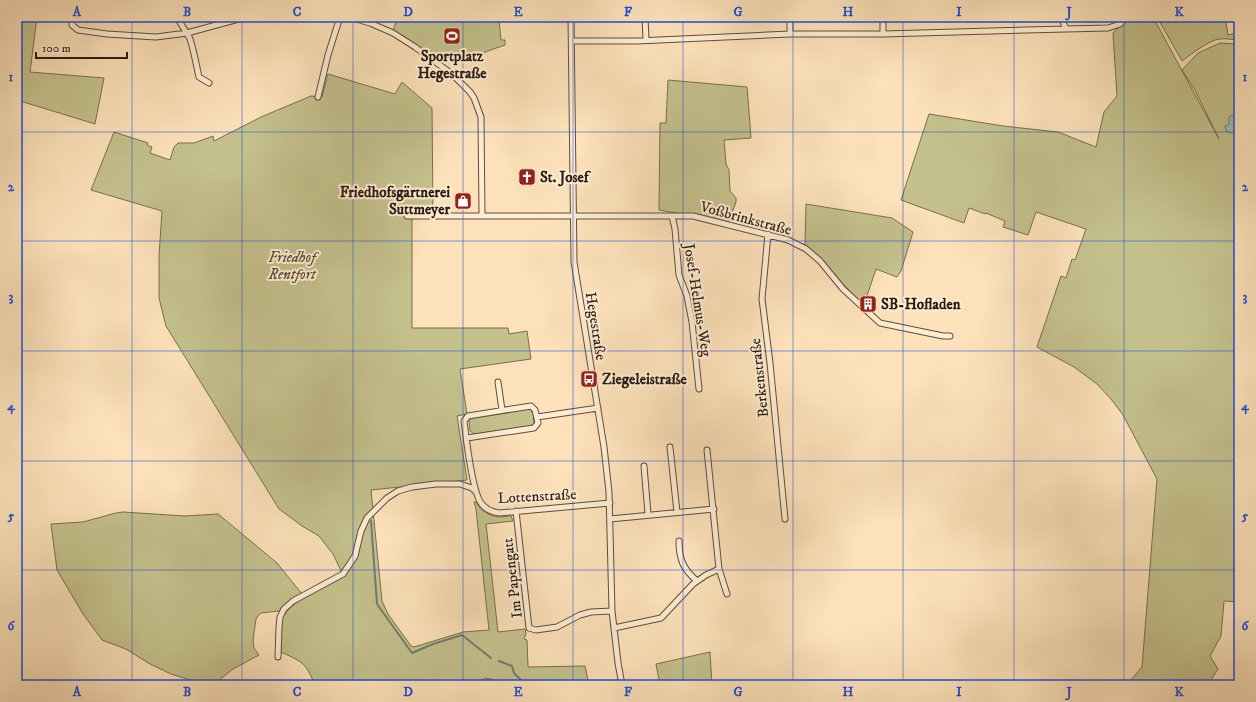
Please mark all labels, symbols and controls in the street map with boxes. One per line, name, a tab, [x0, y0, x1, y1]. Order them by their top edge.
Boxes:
text: A	[72, 4, 82, 20]
text: B	[183, 4, 191, 20]
text: C	[293, 4, 302, 20]
text: D	[403, 4, 413, 20]
text: E	[513, 4, 523, 20]
text: F	[624, 4, 633, 20]
text: G	[733, 4, 743, 20]
text: H	[843, 4, 854, 20]
text: I	[956, 4, 962, 20]
text: J	[1064, 4, 1072, 21]
text: K	[1174, 4, 1184, 20]
sports icon: Sportplatz Hegestraße	[442, 26, 462, 46]
scale bar	[36, 34, 127, 60]
text: 100 m	[42, 41, 71, 56]
place label: Sportplatz Hegestraße	[417, 47, 487, 83]
text: 1	[9, 69, 14, 85]
text: 1	[1243, 69, 1248, 85]
church icon: St. Josef	[517, 167, 537, 187]
place label: St. Josef	[540, 168, 592, 187]
text: 2	[8, 179, 15, 195]
text: 2	[1242, 179, 1249, 195]
place label: Friedhofsgärtnerei Suttmeyer	[340, 183, 450, 219]
shop icon: Friedhofsgärtnerei Suttmeyer	[453, 191, 473, 211]
street label: Voßbrinkstraße	[697, 197, 794, 240]
street label: Josef-Helmus-Weg	[679, 240, 716, 359]
park label: Friedhof Rentfort	[267, 248, 320, 284]
text: 3	[9, 289, 14, 305]
text: 3	[1243, 289, 1248, 305]
street label: Hegestraße	[581, 290, 610, 362]
building icon: SB-Hofladen	[858, 294, 878, 314]
place label: SB-Hofladen	[881, 295, 961, 314]
street label: Berkenstraße	[746, 337, 773, 419]
bus stop icon: Ziegeleistraße	[579, 369, 599, 389]
place label: Ziegeleistraße	[602, 370, 688, 389]
text: 4	[6, 398, 15, 415]
text: 4	[1240, 398, 1249, 415]
street label: Lottenstraße	[497, 485, 577, 508]
text: 5	[7, 508, 15, 524]
text: 5	[1241, 508, 1249, 524]
street label: Im Papengatt	[498, 537, 527, 619]
text: 6	[8, 618, 16, 634]
text: 6	[1242, 618, 1250, 634]
text: A	[72, 684, 82, 700]
text: B	[183, 684, 191, 700]
text: C	[293, 684, 302, 700]
text: D	[403, 684, 413, 700]
text: E	[513, 684, 523, 700]
text: F	[624, 684, 633, 700]
text: G	[733, 684, 743, 700]
text: H	[843, 684, 854, 700]
text: I	[956, 684, 962, 700]
text: J	[1064, 684, 1072, 701]
text: K	[1174, 684, 1184, 700]

